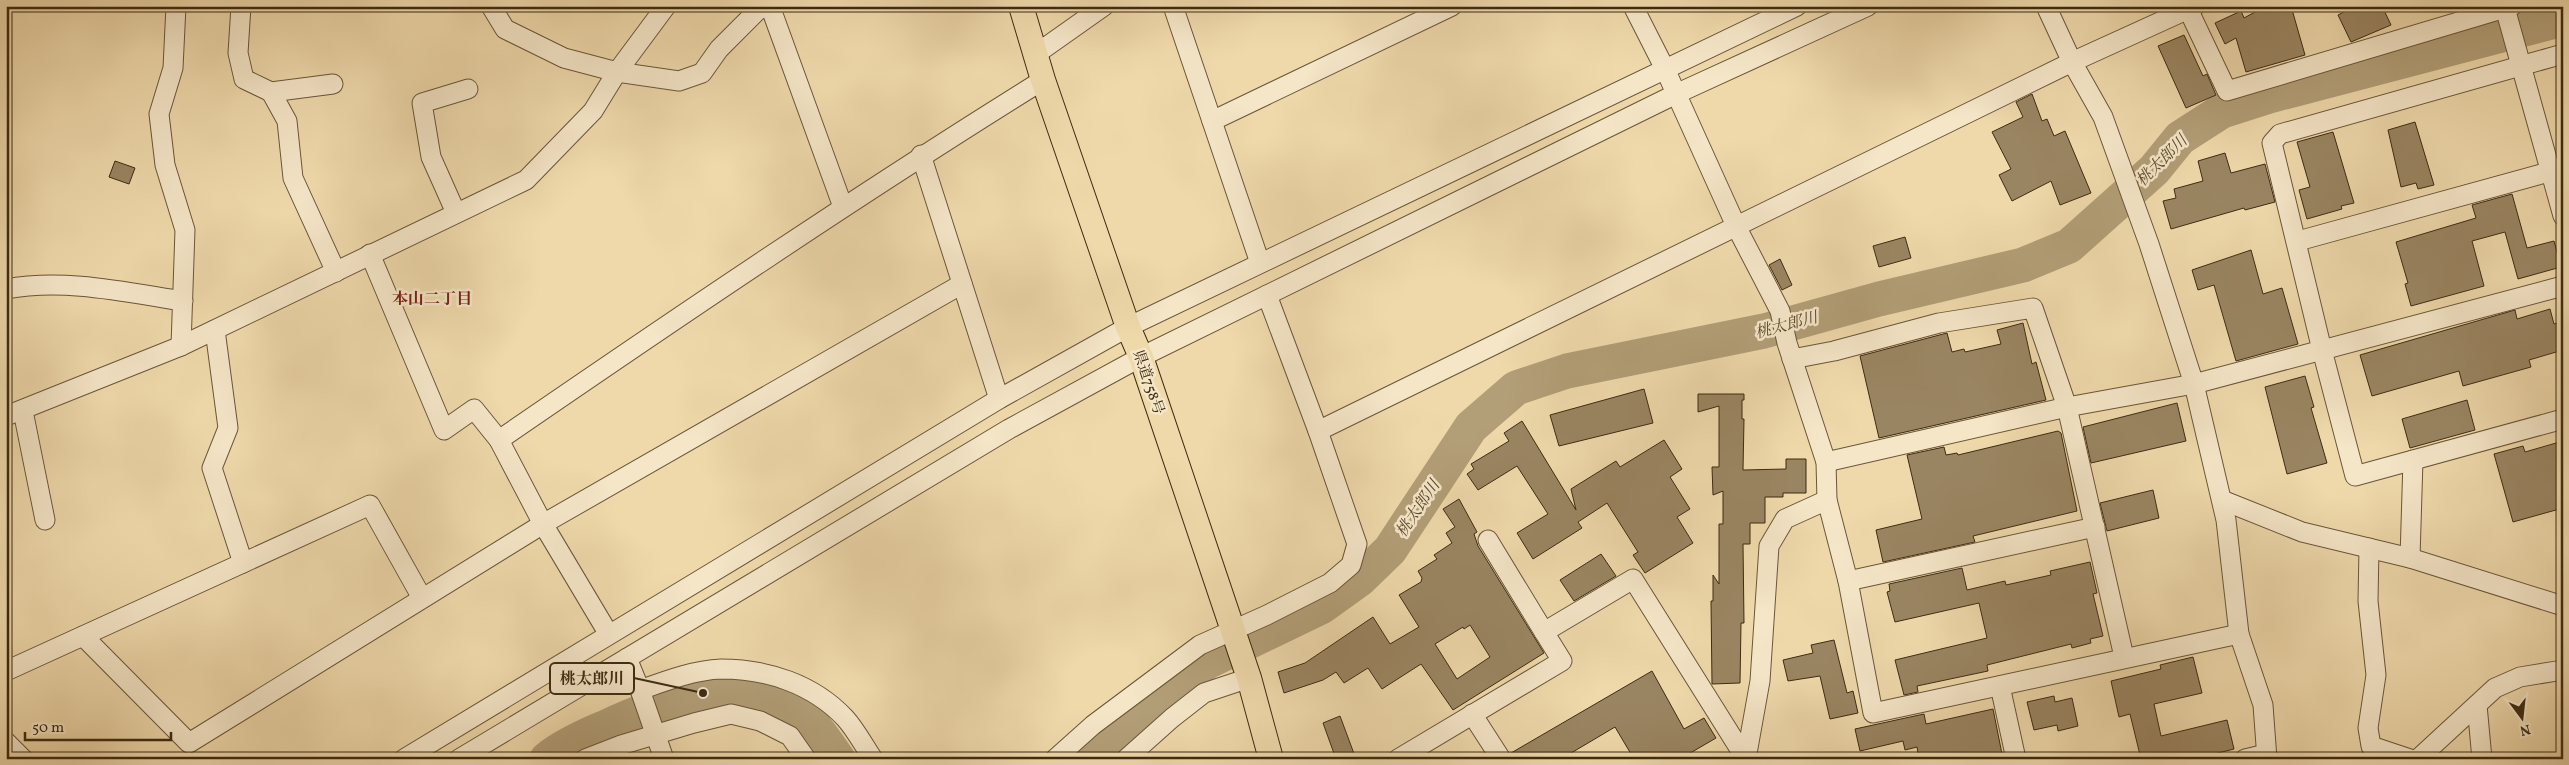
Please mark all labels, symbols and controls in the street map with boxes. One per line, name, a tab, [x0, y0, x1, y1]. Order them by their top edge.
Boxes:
water label: 桃太郎川	[2132, 130, 2194, 192]
district label: 本山二丁目	[392, 289, 472, 311]
water label: 桃太郎川	[1753, 307, 1822, 345]
street label: 県道758号	[1127, 347, 1168, 418]
water label: 桃太郎川	[1392, 475, 1447, 542]
callout: 桃太郎川	[550, 663, 634, 694]
text: 桃太郎川	[560, 669, 624, 691]
north arrow	[2496, 692, 2546, 742]
scale bar	[25, 710, 171, 742]
text: 50 m	[32, 718, 64, 739]
text: N	[2518, 719, 2532, 740]

